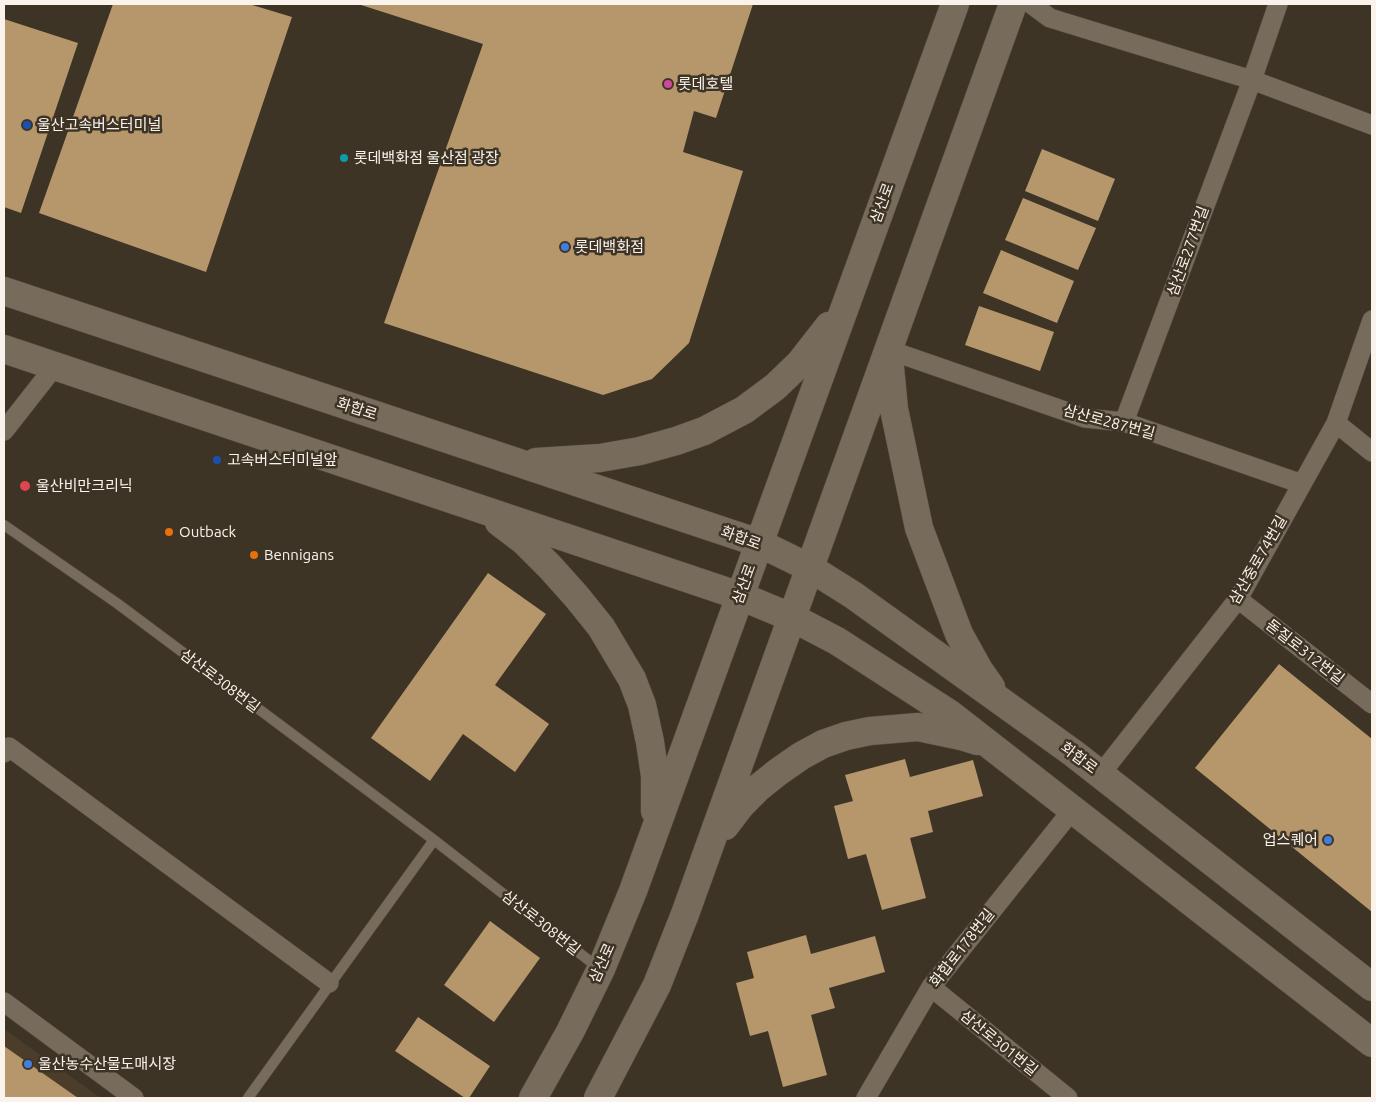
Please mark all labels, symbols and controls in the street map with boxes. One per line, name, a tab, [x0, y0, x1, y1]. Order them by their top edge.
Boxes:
place label: 롯데호텔	[678, 75, 733, 93]
marker: 롯데호텔	[662, 78, 674, 90]
place label: 울산고속버스터미널	[37, 116, 161, 134]
marker: 울산고속버스터미널	[21, 119, 33, 131]
place label: 롯데백화점 울산점 광장	[354, 149, 499, 167]
marker: 롯데백화점 울산점 광장	[338, 152, 350, 164]
street label: 삼산로	[866, 180, 898, 226]
street label: 삼산로277번길	[1163, 204, 1213, 298]
place label: 롯데백화점	[575, 238, 644, 256]
marker: 롯데백화점	[559, 241, 571, 253]
street label: 화합로	[335, 394, 379, 424]
street label: 삼산로287번길	[1061, 401, 1157, 443]
place label: 고속버스터미널앞	[227, 451, 337, 469]
marker: 고속버스터미널앞	[211, 454, 223, 466]
place label: 울산비만크리닉	[36, 477, 133, 495]
marker: 울산비만크리닉	[18, 479, 32, 493]
street label: 삼산중로74번길	[1225, 512, 1291, 608]
street label: 화합로	[718, 522, 764, 554]
place label: Outback	[179, 523, 236, 541]
marker: Outback	[163, 526, 175, 538]
place label: Bennigans	[264, 546, 334, 564]
marker: Bennigans	[248, 549, 260, 561]
street label: 삼산로	[728, 561, 760, 607]
street label: 돋질로312번길	[1262, 616, 1348, 688]
street label: 삼산로308번길	[177, 645, 263, 717]
street label: 화합로	[1057, 738, 1101, 778]
place label: 업스퀘어	[1263, 831, 1318, 849]
marker: 업스퀘어	[1322, 834, 1334, 846]
street label: 삼산로308번길	[498, 887, 584, 959]
street label: 화합로178번길	[926, 905, 998, 991]
street label: 삼산로	[585, 940, 619, 986]
street label: 삼산로301번길	[957, 1006, 1041, 1080]
place label: 울산농수산물도매시장	[38, 1055, 176, 1073]
marker: 울산농수산물도매시장	[22, 1058, 34, 1070]

